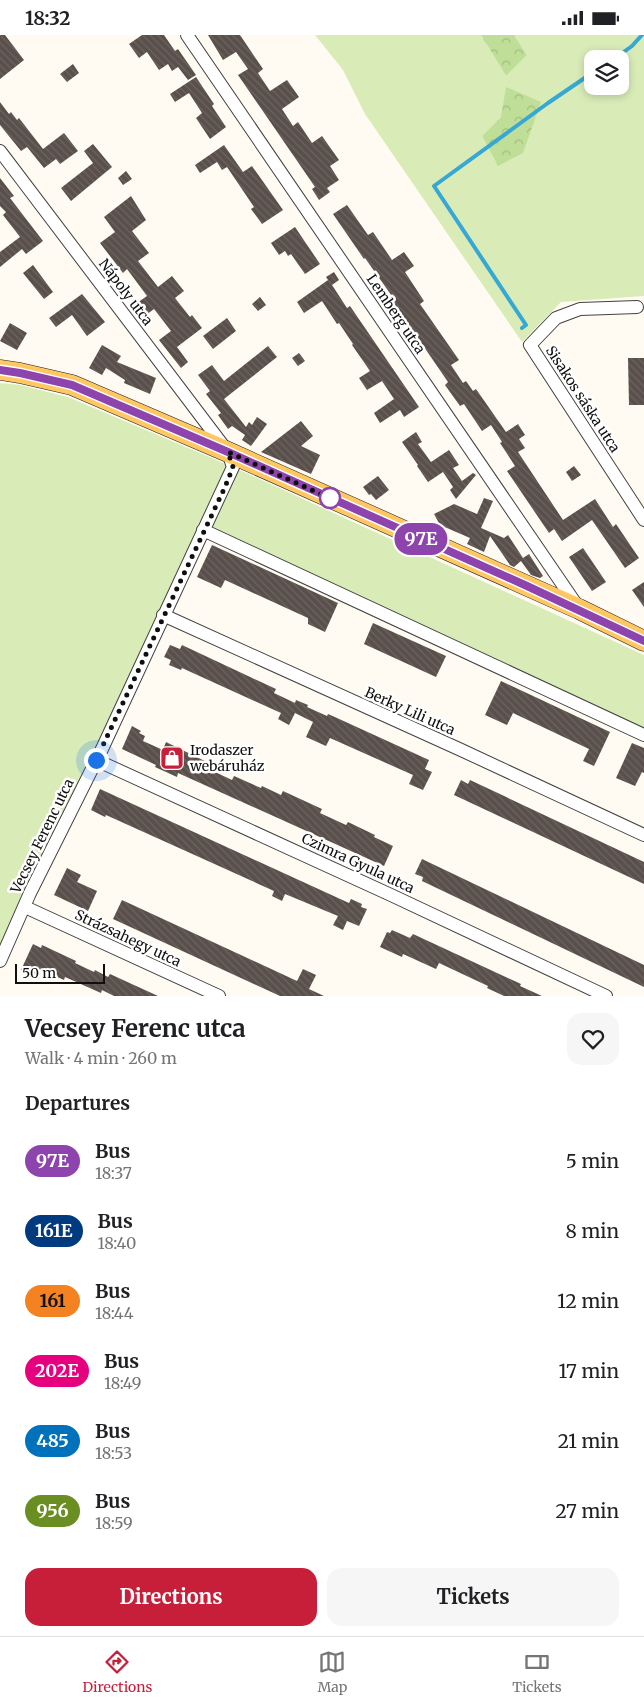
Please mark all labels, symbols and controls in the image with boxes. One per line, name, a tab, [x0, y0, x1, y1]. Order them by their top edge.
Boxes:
text: 18:32	[25, 6, 71, 30]
map controls	[584, 50, 629, 95]
button: layers	[584, 50, 629, 95]
street label: Nápoly utca	[95, 255, 157, 329]
street label: Lemberg utca	[363, 271, 429, 358]
street label: Sisakos sáska utca	[542, 342, 624, 456]
unlabelled marker	[319, 487, 341, 509]
line badge: 97E	[392, 523, 450, 555]
text: 97E	[404, 527, 438, 550]
street label: Berky Lili utca	[362, 683, 458, 739]
place label: Irodaszer webáruház	[189, 741, 265, 775]
shop icon: Irodaszer webáruház	[159, 745, 185, 771]
your location	[84, 748, 109, 773]
street label: Vecsey Ferenc utca	[6, 775, 78, 897]
street label: Czimra Gyula utca	[299, 829, 418, 897]
street label: Strázsahegy utca	[72, 906, 184, 971]
scale bar	[15, 961, 105, 984]
text: 50 m	[22, 964, 56, 982]
text: Vecsey Ferenc utca	[25, 1013, 246, 1044]
button: heart	[567, 1013, 619, 1065]
text: Walk · 4 min · 260 m	[25, 1048, 177, 1068]
text: Departures	[25, 1091, 130, 1115]
text: Bus	[95, 1139, 130, 1163]
text: 97E	[36, 1149, 69, 1172]
text: 5 min	[566, 1149, 619, 1173]
text: 18:37	[95, 1163, 132, 1183]
text: Bus	[98, 1209, 133, 1233]
text: 161E	[35, 1219, 73, 1242]
text: 8 min	[566, 1219, 619, 1243]
text: 18:40	[98, 1233, 136, 1253]
text: Bus	[95, 1279, 130, 1303]
text: 161	[39, 1289, 66, 1312]
text: 12 min	[557, 1289, 619, 1313]
text: 18:44	[95, 1303, 134, 1323]
text: Bus	[104, 1349, 139, 1373]
text: 202E	[35, 1359, 79, 1382]
text: 17 min	[559, 1359, 619, 1383]
text: 18:49	[104, 1373, 141, 1393]
text: Bus	[95, 1419, 130, 1443]
text: 485	[36, 1429, 69, 1452]
text: 21 min	[558, 1429, 619, 1453]
text: 18:53	[95, 1443, 132, 1463]
text: Bus	[95, 1489, 130, 1513]
text: 956	[36, 1499, 69, 1522]
text: 27 min	[555, 1499, 619, 1523]
text: 18:59	[95, 1513, 133, 1533]
button: Directions	[25, 1568, 317, 1626]
button: Tickets	[327, 1568, 619, 1626]
tab: Directions	[82, 1648, 152, 1696]
tab: Map	[317, 1648, 347, 1696]
tab: Tickets	[512, 1648, 562, 1696]

